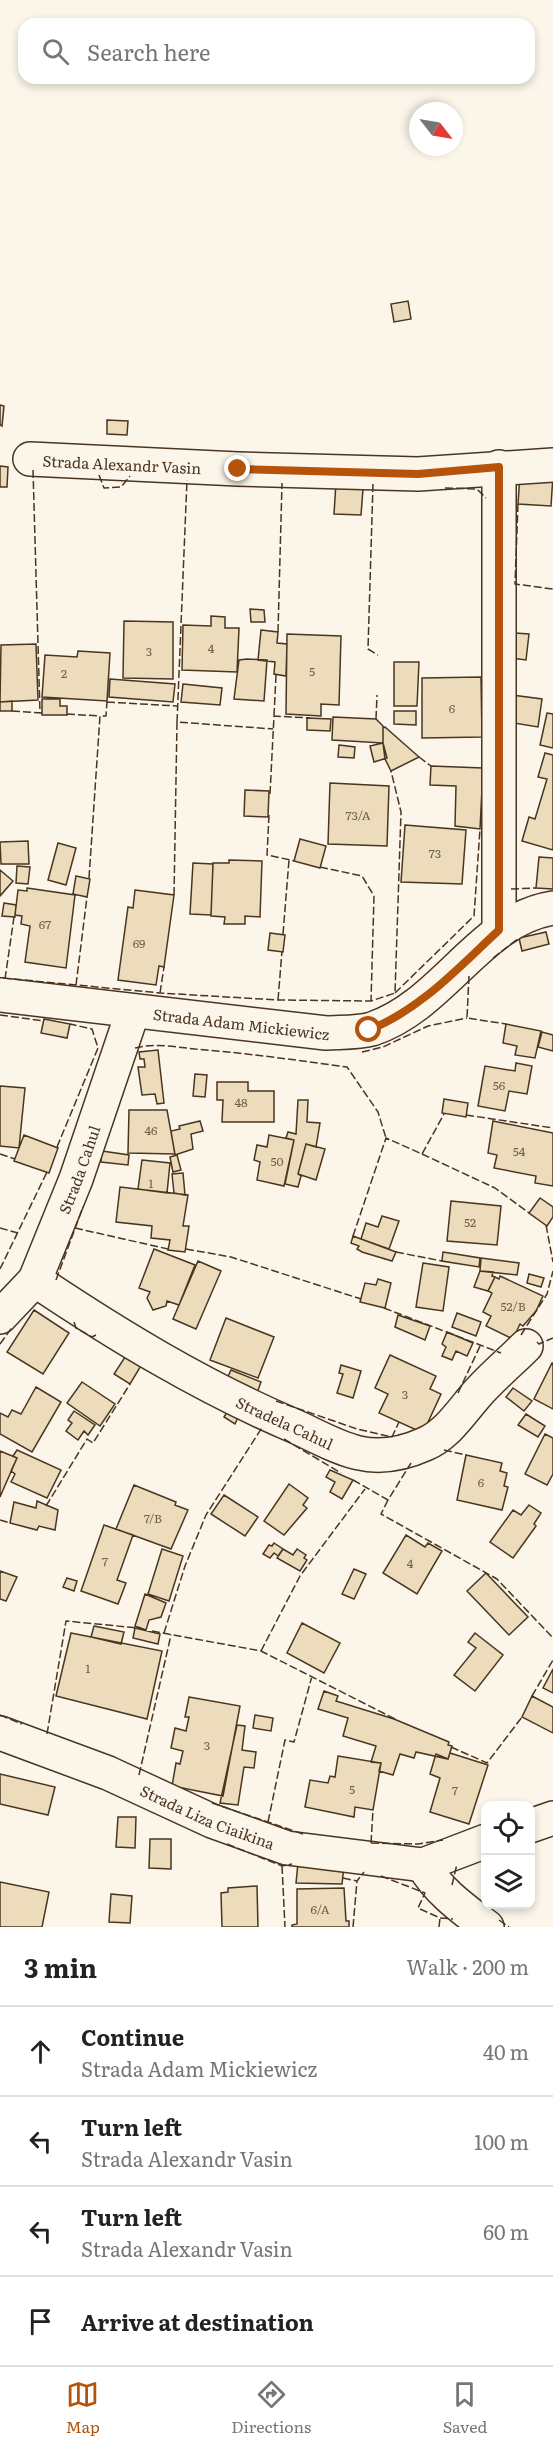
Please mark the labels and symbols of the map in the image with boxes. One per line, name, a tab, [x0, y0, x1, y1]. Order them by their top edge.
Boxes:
north arrow	[409, 102, 463, 156]
street label: Strada Alexandr Vasin	[42, 448, 202, 479]
route end	[224, 455, 250, 481]
house number: 4	[208, 639, 215, 657]
house number: 3	[146, 642, 152, 660]
house number: 5	[309, 662, 315, 680]
house number: 2	[61, 664, 67, 682]
house number: 6	[449, 699, 456, 717]
house number: 73/A	[346, 806, 371, 824]
house number: 73	[429, 844, 441, 862]
house number: 67	[39, 915, 51, 933]
house number: 69	[133, 934, 145, 952]
street label: Strada Adam Mickiewicz	[152, 1001, 331, 1045]
route start	[355, 1016, 381, 1042]
house number: 56	[493, 1076, 506, 1094]
house number: 48	[234, 1093, 248, 1111]
house number: 46	[144, 1121, 158, 1139]
street label: Strada Cahul	[52, 1122, 105, 1217]
house number: 54	[513, 1142, 526, 1160]
house number: 50	[270, 1152, 284, 1170]
house number: 1	[149, 1174, 154, 1192]
house number: 52	[464, 1213, 476, 1231]
house number: 52/B	[500, 1297, 526, 1315]
house number: 3	[402, 1385, 408, 1403]
street label: Stradela Cahul	[232, 1390, 337, 1455]
house number: 6	[478, 1473, 485, 1491]
house number: 7/B	[144, 1509, 162, 1527]
house number: 7	[102, 1552, 108, 1570]
house number: 4	[407, 1554, 414, 1572]
house number: 1	[86, 1659, 91, 1677]
house number: 3	[204, 1736, 210, 1754]
street label: Strada Liza Ciaikina	[137, 1778, 279, 1855]
house number: 5	[349, 1780, 355, 1798]
house number: 7	[452, 1781, 458, 1799]
house number: 6/A	[310, 1900, 330, 1918]

